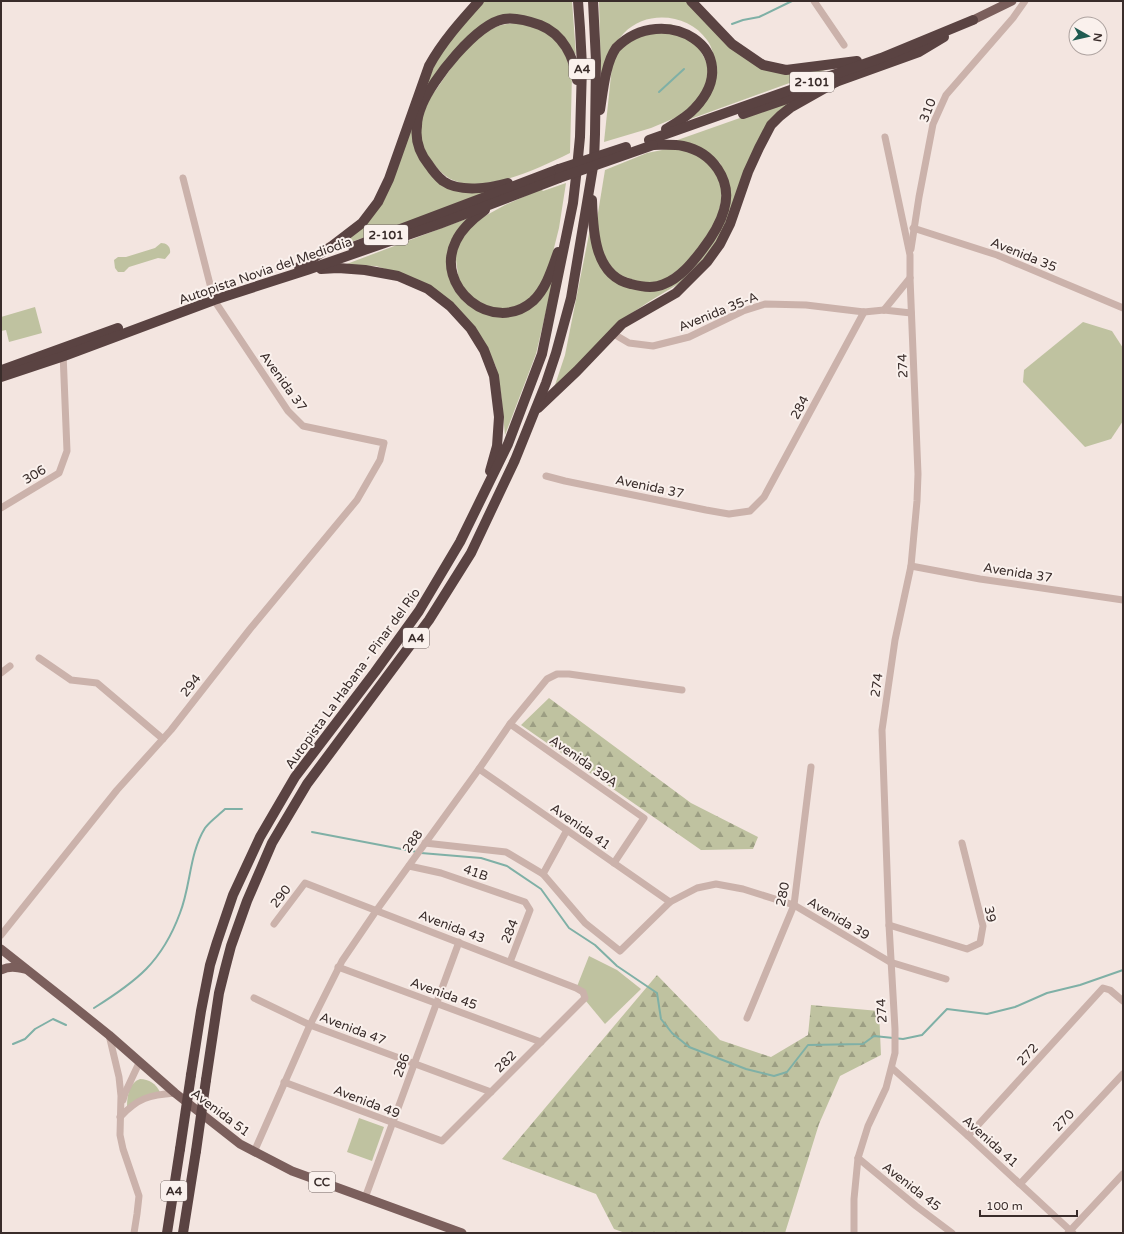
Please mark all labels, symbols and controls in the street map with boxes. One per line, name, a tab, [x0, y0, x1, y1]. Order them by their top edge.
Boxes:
north arrow	[1068, 16, 1108, 56]
text: N	[1090, 32, 1104, 43]
road number: A4	[569, 59, 595, 79]
road number: 2-101	[790, 72, 834, 92]
street label: 310	[916, 96, 940, 125]
road number: 2-101	[364, 225, 408, 245]
street label: Autopista Novia del Mediodía	[176, 234, 354, 308]
street label: Avenida 35	[988, 234, 1059, 275]
street label: Avenida 35-A	[676, 289, 761, 335]
street label: Avenida 37	[256, 349, 310, 415]
street label: 274	[895, 353, 911, 378]
street label: 284	[787, 393, 813, 422]
street label: 306	[20, 462, 49, 488]
street label: Avenida 37	[614, 472, 686, 502]
street label: Avenida 37	[982, 560, 1054, 586]
street label: Autopista La Habana - Pinar del Río	[282, 585, 424, 772]
road number: A4	[403, 628, 429, 648]
street label: 294	[177, 671, 205, 700]
street label: 274	[867, 672, 887, 698]
street label: Avenida 39A	[546, 732, 621, 791]
street label: Avenida 41	[547, 800, 614, 853]
street label: 288	[399, 827, 426, 856]
street label: 41B	[461, 861, 490, 885]
street label: 280	[773, 881, 793, 908]
street label: 290	[267, 882, 295, 911]
street label: Avenida 39	[804, 894, 873, 944]
street label: 39	[981, 905, 999, 924]
street label: Avenida 43	[416, 907, 487, 947]
street label: 284	[498, 917, 522, 946]
street label: Avenida 45	[408, 974, 479, 1013]
street label: 274	[873, 998, 891, 1024]
street label: Avenida 47	[317, 1009, 388, 1049]
street label: 272	[1014, 1040, 1042, 1069]
street label: 282	[491, 1047, 520, 1076]
street label: 286	[390, 1051, 414, 1080]
street label: Avenida 49	[331, 1082, 402, 1122]
street label: Avenida 51	[188, 1085, 253, 1140]
street label: 270	[1050, 1106, 1078, 1135]
street label: Avenida 41	[959, 1112, 1022, 1171]
street label: Avenida 45	[879, 1159, 944, 1215]
road number: CC	[309, 1172, 335, 1192]
road number: A4	[161, 1181, 187, 1201]
scale bar	[980, 1192, 1077, 1218]
text: 100 m	[986, 1199, 1023, 1213]

